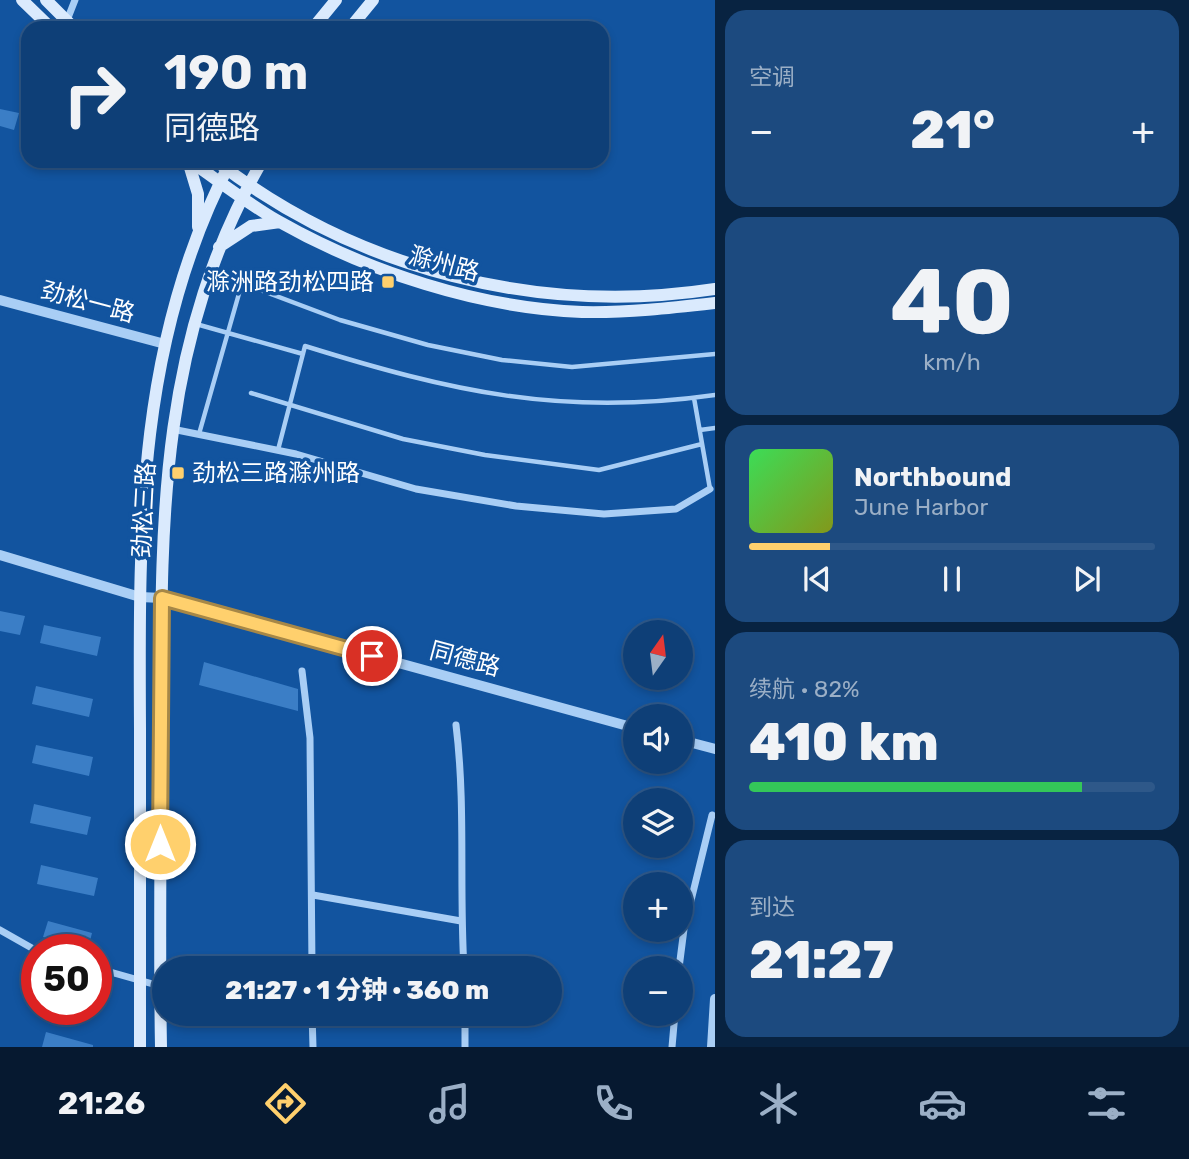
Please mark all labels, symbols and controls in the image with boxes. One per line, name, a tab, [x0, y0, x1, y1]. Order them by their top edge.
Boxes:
text: 190 m	[164, 43, 308, 101]
icon: right	[49, 49, 140, 140]
text: 空调	[749, 63, 795, 91]
text: 21°	[910, 99, 995, 161]
text: −	[749, 108, 774, 154]
text: +	[1131, 108, 1155, 154]
text: 同德路	[164, 109, 260, 147]
street label: 滁州路	[406, 241, 482, 287]
text: 40	[890, 248, 1014, 356]
place label: 滁洲路劲松四路	[206, 268, 374, 296]
marker: 滁洲路劲松四路	[380, 274, 396, 290]
street label: 劲松一路	[38, 276, 138, 328]
text: km/h	[923, 348, 981, 376]
place label: 劲松三路滁州路	[192, 459, 360, 487]
street label: 劲松三路	[128, 461, 160, 559]
text: Northbound	[854, 462, 1012, 493]
marker: 劲松三路滁州路	[170, 465, 186, 481]
text: June Harbor	[854, 493, 988, 521]
icon: previous	[798, 560, 836, 598]
icon: pause	[933, 560, 971, 598]
icon: next	[1068, 560, 1106, 598]
north arrow	[623, 620, 693, 690]
map controls	[623, 620, 693, 1026]
pin	[342, 626, 402, 686]
street label: 同德路	[427, 636, 503, 682]
icon: arrive	[353, 637, 391, 675]
text: 续航 · 82%	[749, 675, 860, 703]
button: sound	[623, 704, 693, 774]
text: 410 km	[749, 711, 939, 773]
button: layers	[623, 788, 693, 858]
position arrow	[123, 807, 197, 881]
button: +	[623, 872, 693, 942]
text: 到达	[749, 893, 795, 921]
text: 21:27	[749, 929, 894, 991]
speed limit sign: 50	[21, 934, 112, 1025]
button: −	[623, 956, 693, 1026]
text: 21:27 · 1 分钟 · 360 m	[225, 975, 489, 1006]
icon: directions	[261, 1079, 310, 1128]
icon: music	[425, 1079, 474, 1128]
icon: phone	[589, 1079, 638, 1128]
icon: climate	[754, 1079, 803, 1128]
icon: car	[918, 1079, 967, 1128]
icon: filters	[1082, 1079, 1131, 1128]
text: 21:26	[58, 1084, 145, 1122]

